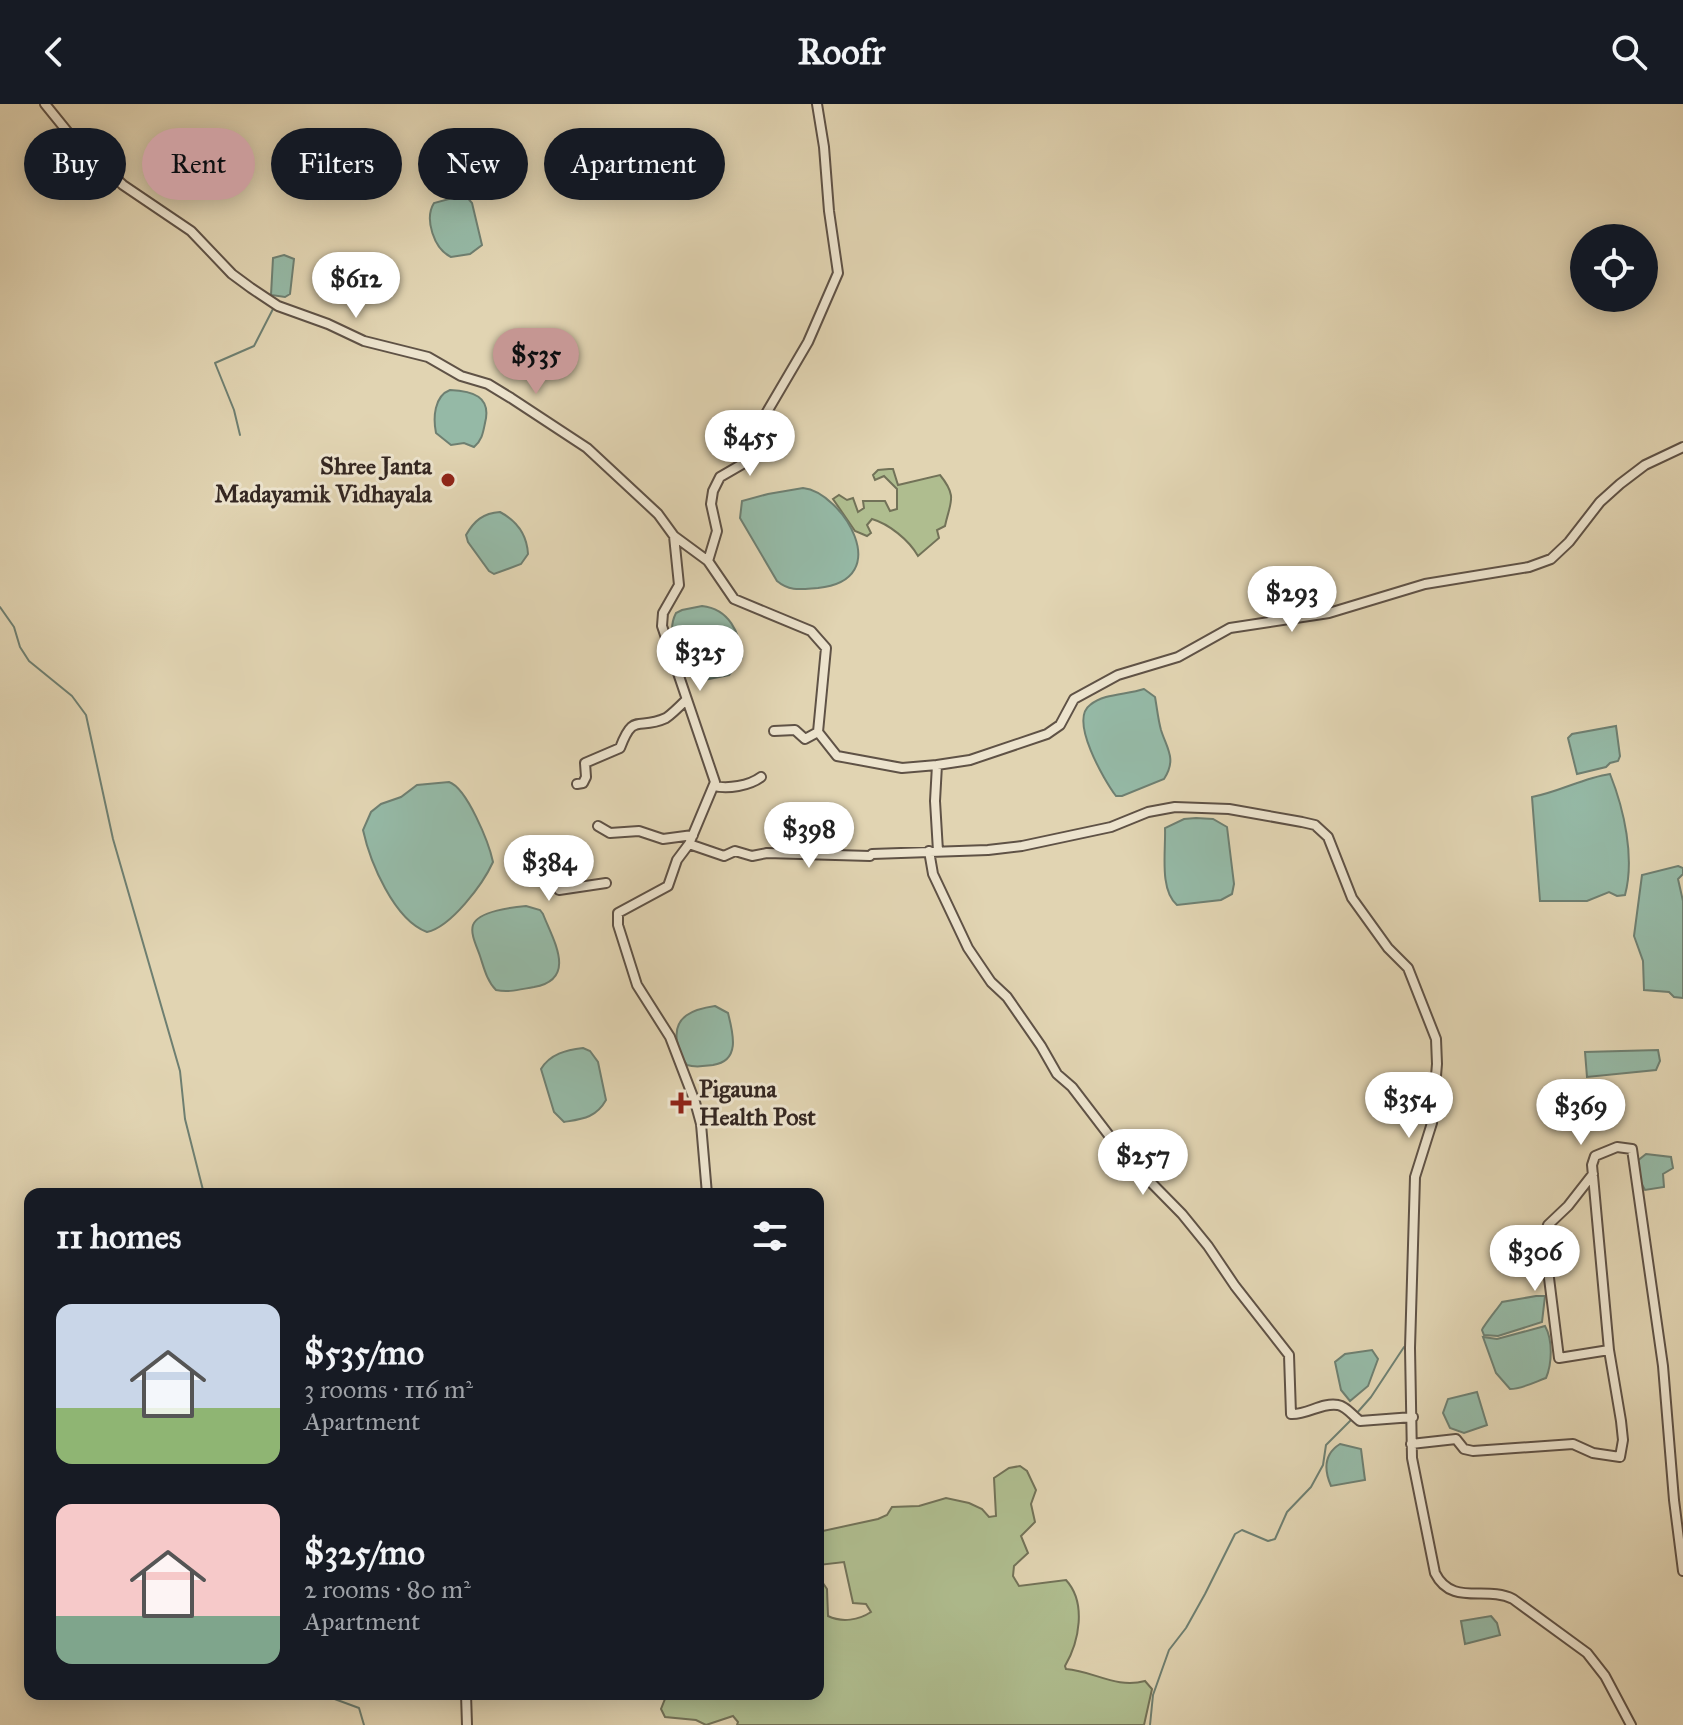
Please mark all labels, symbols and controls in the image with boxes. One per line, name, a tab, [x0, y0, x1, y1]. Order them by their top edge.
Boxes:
icon: back	[32, 30, 76, 74]
text: Roofr	[798, 30, 885, 74]
icon: search	[1607, 30, 1651, 74]
chip: Buy	[24, 128, 126, 200]
chip: Rent	[142, 128, 255, 200]
chip: Filters	[271, 128, 402, 200]
chip: New	[418, 128, 528, 200]
chip: Apartment	[544, 128, 725, 200]
map controls	[1570, 224, 1658, 312]
button: locate	[1570, 224, 1658, 312]
pin: $612	[309, 252, 403, 320]
text: $612	[330, 262, 382, 294]
pin: $535	[489, 328, 583, 396]
text: $535	[511, 338, 561, 370]
pin: $455	[703, 410, 797, 478]
text: $455	[723, 420, 777, 452]
place label: Shree Janta Madayamik Vidhayala	[215, 451, 433, 509]
marker: Shree Janta Madayamik Vidhayala	[439, 471, 457, 489]
pin: $293	[1245, 566, 1339, 634]
text: $293	[1266, 576, 1318, 608]
pin: $325	[653, 625, 747, 693]
text: $325	[675, 635, 725, 667]
pin: $398	[762, 802, 856, 870]
text: $398	[782, 812, 836, 844]
pin: $384	[502, 835, 596, 903]
text: $384	[522, 845, 576, 877]
pin: $354	[1362, 1072, 1456, 1140]
place label: Pigauna Health Post	[699, 1074, 816, 1132]
pin: $369	[1534, 1079, 1628, 1147]
text: $354	[1383, 1082, 1435, 1114]
text: $369	[1554, 1089, 1608, 1121]
marker: Pigauna Health Post	[670, 1092, 692, 1114]
pin: $257	[1096, 1129, 1190, 1197]
text: $257	[1116, 1139, 1170, 1171]
icon: filters	[748, 1214, 792, 1258]
text: 11 homes	[56, 1216, 181, 1257]
pin: $306	[1488, 1225, 1582, 1293]
text: $306	[1508, 1235, 1562, 1267]
text: $535/mo	[304, 1332, 424, 1373]
icon: home	[120, 1336, 216, 1432]
text: 3 rooms · 116 m²	[304, 1373, 473, 1405]
text: Apartment	[304, 1405, 420, 1437]
text: $325/mo	[304, 1532, 425, 1573]
icon: home	[120, 1536, 216, 1632]
text: 2 rooms · 80 m²	[304, 1573, 471, 1605]
text: Apartment	[304, 1605, 420, 1637]

